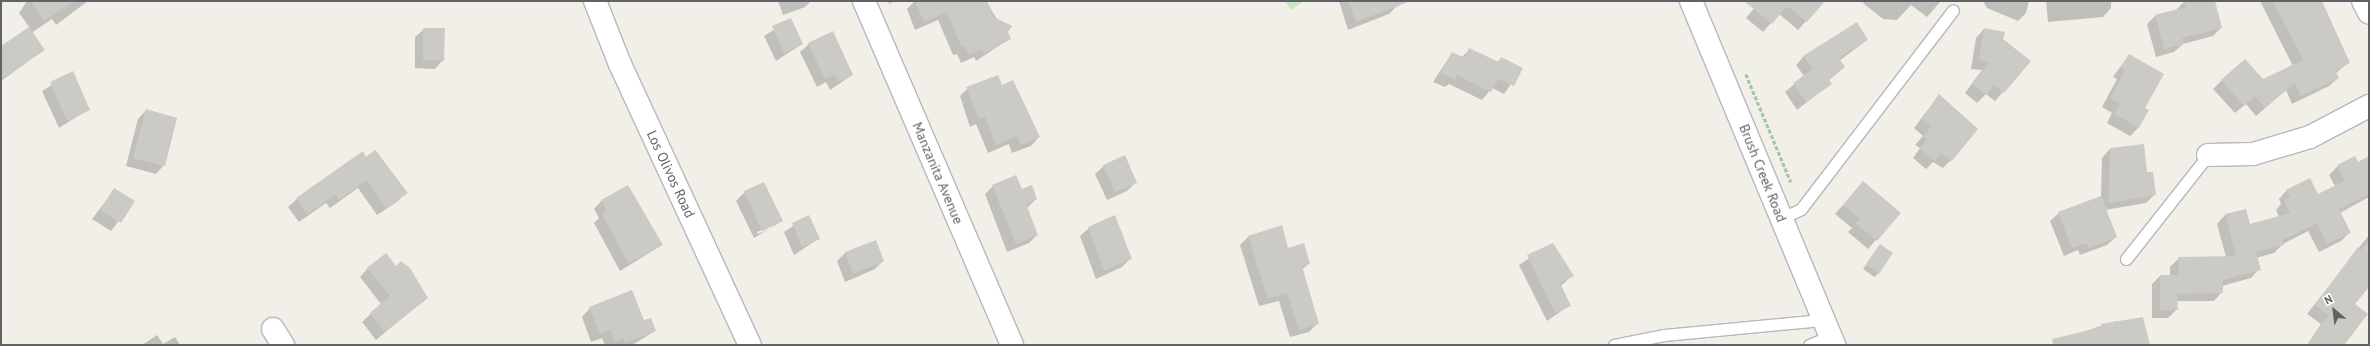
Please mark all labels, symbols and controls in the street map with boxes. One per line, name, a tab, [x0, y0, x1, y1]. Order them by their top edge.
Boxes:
street label: Manzanita Avenue	[909, 119, 967, 227]
street label: Brush Creek Road	[1736, 121, 1790, 225]
street label: Los Olivos Road	[643, 128, 699, 220]
north arrow	[2314, 290, 2354, 330]
text: N	[2322, 292, 2335, 307]

